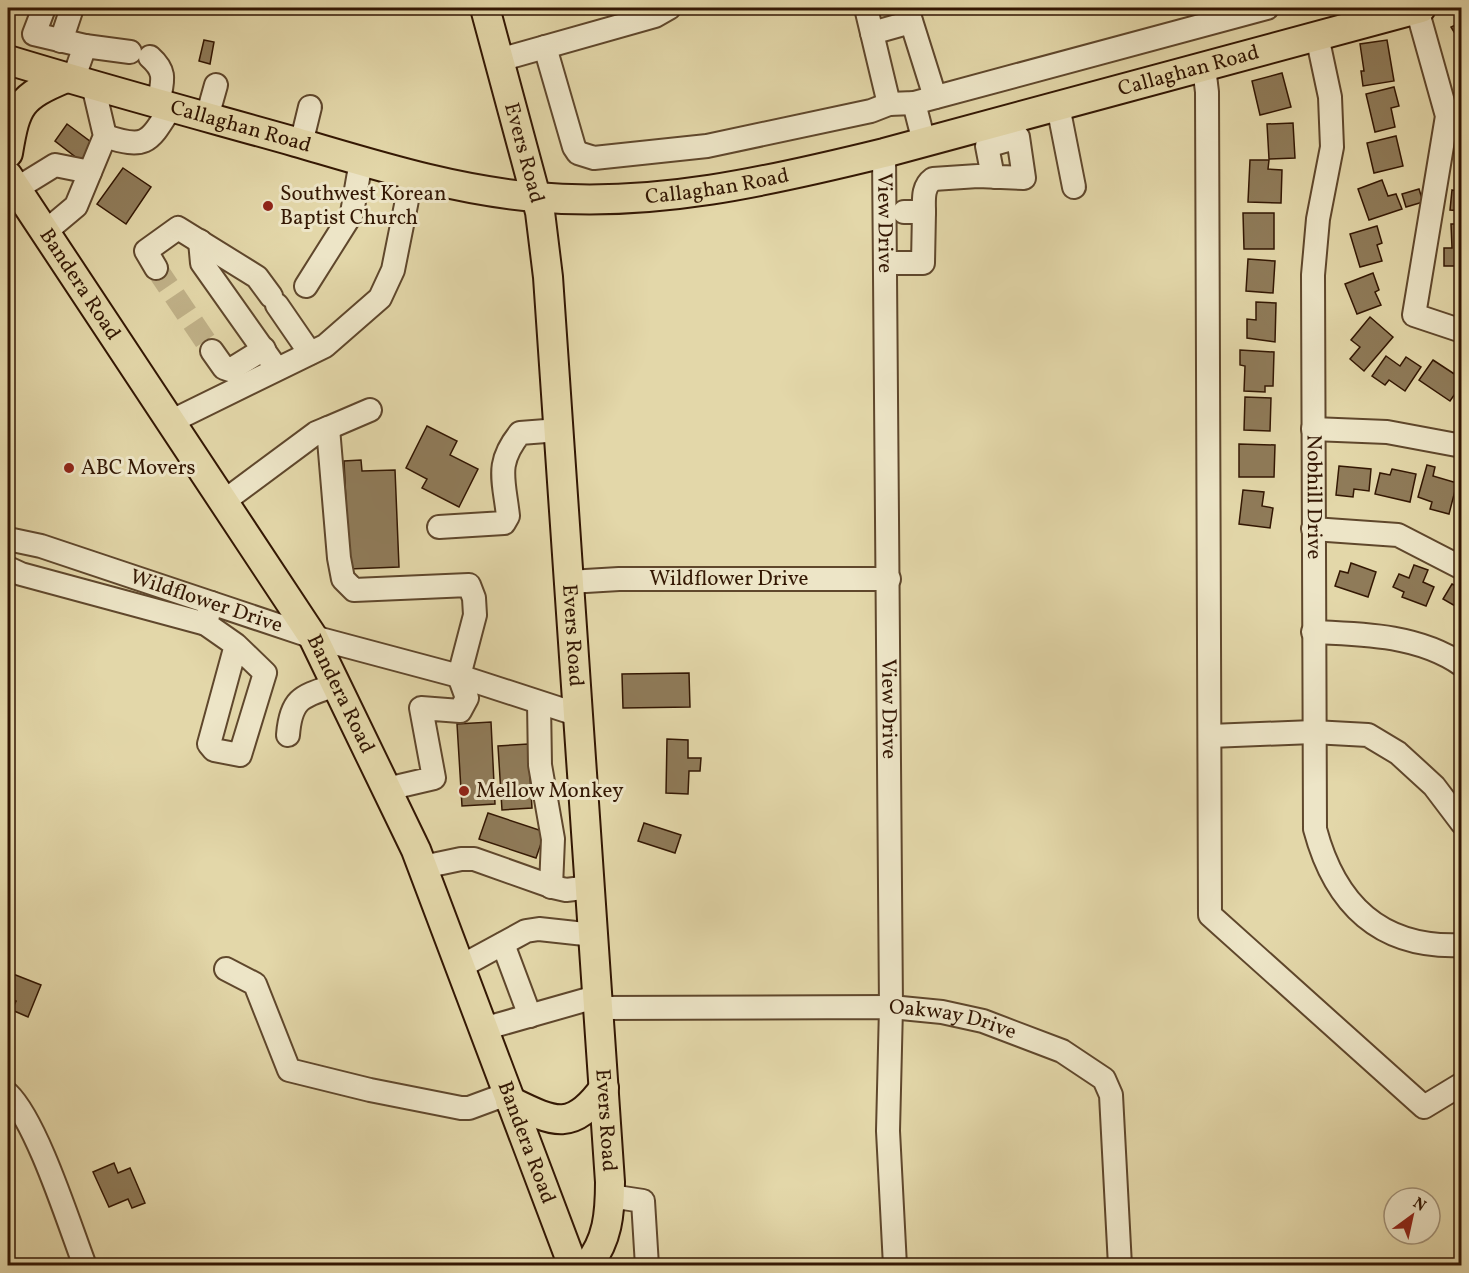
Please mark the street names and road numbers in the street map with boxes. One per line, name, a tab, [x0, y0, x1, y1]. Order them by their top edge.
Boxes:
street label: Callaghan Road	[1115, 38, 1262, 104]
street label: Callaghan Road	[167, 93, 315, 160]
street label: Evers Road	[497, 99, 551, 206]
street label: Callaghan Road	[644, 161, 792, 212]
street label: View Drive	[870, 173, 899, 273]
street label: Bandera Road	[32, 223, 127, 346]
street label: Nobhill Drive	[1299, 435, 1329, 560]
street label: Wildflower Drive	[126, 562, 286, 640]
street label: Wildflower Drive	[649, 565, 809, 594]
street label: Evers Road	[555, 583, 591, 688]
street label: Bandera Road	[299, 630, 382, 758]
street label: View Drive	[874, 659, 903, 759]
street label: Oakway Drive	[888, 992, 1021, 1047]
street label: Evers Road	[588, 1068, 624, 1173]
street label: Bandera Road	[490, 1077, 563, 1208]

